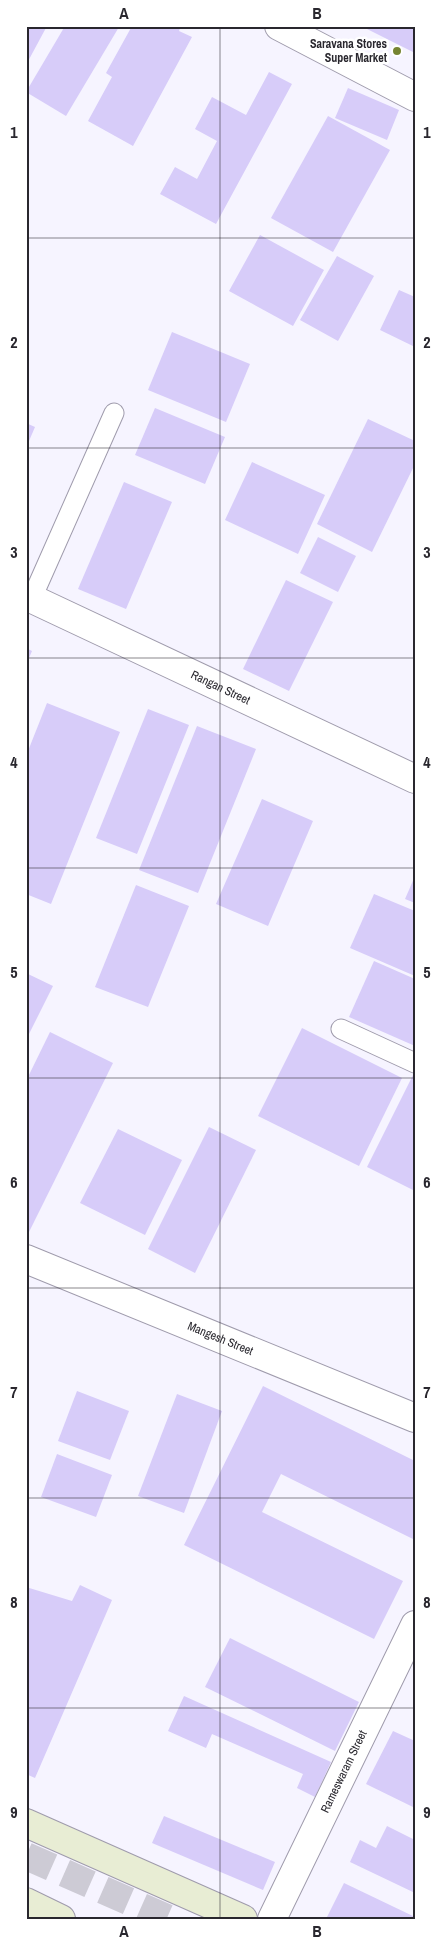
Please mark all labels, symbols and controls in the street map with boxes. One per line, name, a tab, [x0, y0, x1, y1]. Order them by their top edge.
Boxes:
text: A	[119, 2, 129, 24]
text: B	[312, 2, 322, 24]
place label: Saravana Stores Super Market	[310, 36, 388, 66]
marker: Saravana Stores Super Market	[391, 45, 403, 57]
text: 1	[10, 121, 18, 143]
text: 1	[423, 121, 431, 143]
text: 2	[10, 331, 18, 353]
text: 2	[423, 331, 431, 353]
text: 3	[10, 541, 18, 563]
text: 3	[423, 541, 431, 563]
street label: Rangan Street	[188, 667, 253, 708]
text: 4	[10, 751, 18, 773]
text: 4	[423, 751, 431, 773]
text: 5	[10, 961, 18, 983]
text: 5	[423, 961, 431, 983]
text: 6	[10, 1171, 18, 1193]
text: 6	[423, 1171, 431, 1193]
street label: Mangesh Street	[185, 1318, 256, 1359]
text: 7	[10, 1381, 18, 1403]
text: 7	[423, 1381, 431, 1403]
text: 8	[10, 1591, 18, 1613]
text: 8	[423, 1591, 431, 1613]
street label: Rameswaram Street	[317, 1727, 371, 1815]
text: 9	[10, 1801, 18, 1823]
text: 9	[423, 1801, 431, 1823]
text: A	[119, 1920, 129, 1942]
text: B	[312, 1920, 322, 1942]

